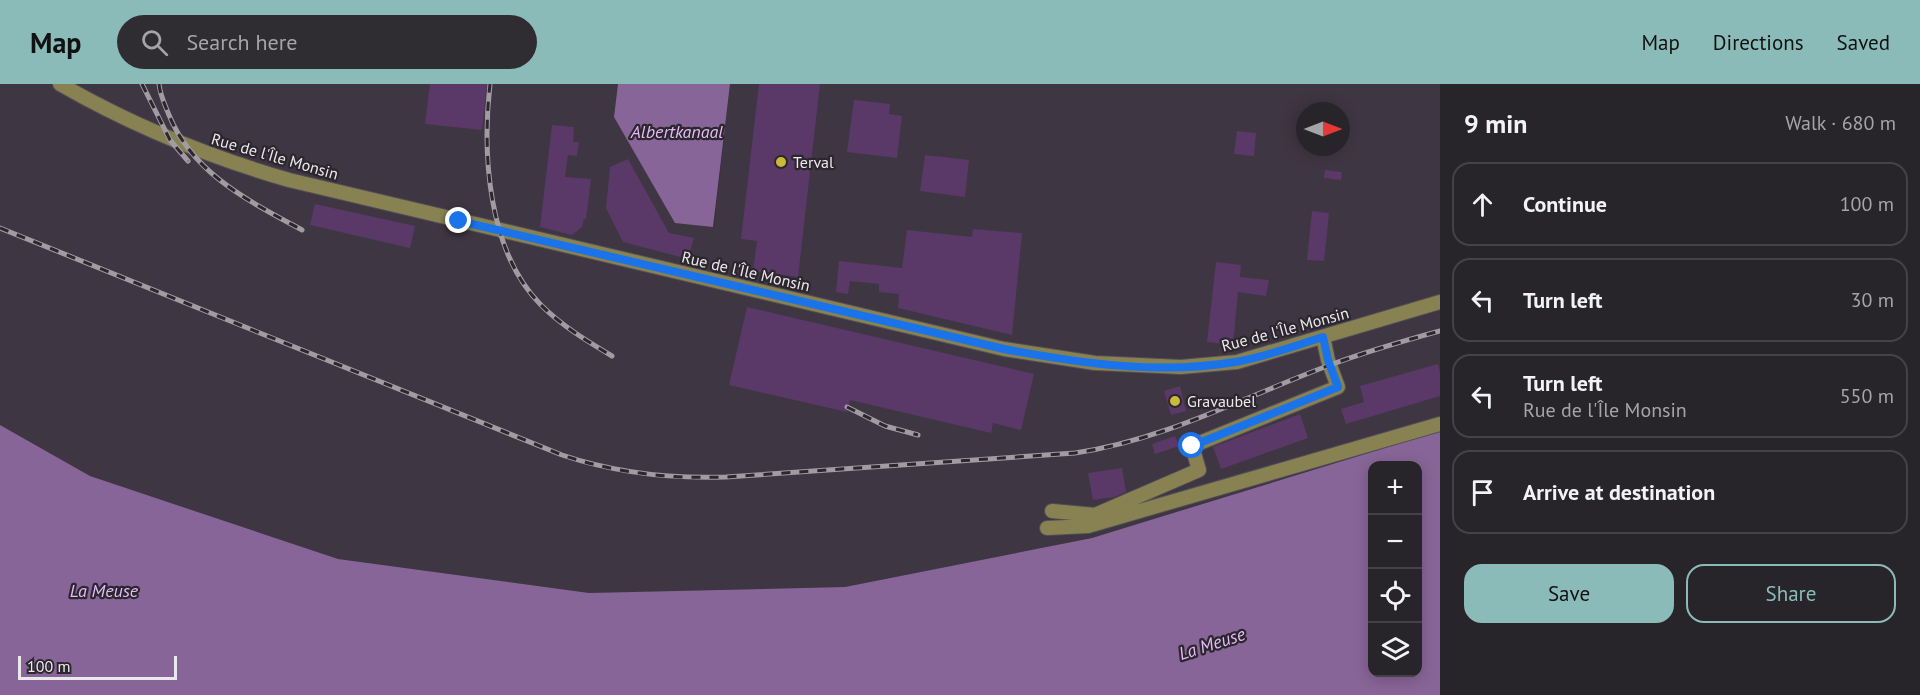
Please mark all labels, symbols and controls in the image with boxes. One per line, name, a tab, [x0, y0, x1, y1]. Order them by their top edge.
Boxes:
search box	[117, 15, 537, 69]
text: Map	[30, 24, 81, 61]
icon: search	[138, 26, 171, 59]
text: Search here	[186, 28, 297, 56]
text: Map	[1641, 29, 1680, 56]
text: Directions	[1713, 29, 1804, 56]
text: Saved	[1837, 29, 1890, 56]
north arrow	[1296, 102, 1350, 156]
text: 9 min	[1464, 107, 1527, 140]
text: Walk · 680 m	[1785, 110, 1896, 136]
water label: Albertkanaal	[630, 120, 723, 143]
street label: Rue de l'Île Monsin	[209, 128, 341, 184]
place label: Terval	[793, 152, 834, 172]
marker: Terval	[774, 155, 788, 169]
icon: ahead	[1466, 188, 1499, 221]
text: Continue	[1523, 190, 1607, 218]
text: 100 m	[1840, 191, 1894, 217]
route end	[445, 207, 471, 233]
street label: Rue de l'Île Monsin	[680, 247, 812, 295]
icon: left	[1466, 284, 1499, 317]
text: Turn left	[1523, 286, 1603, 314]
text: 30 m	[1851, 287, 1894, 313]
street label: Rue de l'Île Monsin	[1219, 302, 1351, 356]
text: Turn left	[1523, 369, 1603, 397]
icon: left	[1466, 380, 1499, 413]
text: 550 m	[1840, 383, 1894, 409]
place label: Gravaubel	[1187, 391, 1256, 411]
marker: Gravaubel	[1168, 394, 1182, 408]
text: Rue de l'Île Monsin	[1523, 397, 1687, 423]
route start	[1178, 432, 1204, 458]
map controls	[1368, 461, 1422, 677]
button: +	[1368, 461, 1422, 515]
icon: arrive	[1466, 476, 1499, 509]
text: Arrive at destination	[1523, 478, 1715, 506]
button: −	[1368, 515, 1422, 569]
button: Save	[1464, 564, 1674, 623]
button: Share	[1686, 564, 1896, 623]
button: locate	[1368, 569, 1422, 623]
water label: La Meuse	[70, 579, 139, 602]
water label: La Meuse	[1176, 622, 1249, 665]
button: layers	[1368, 623, 1422, 677]
scale bar	[18, 653, 177, 680]
text: 100 m	[27, 656, 70, 676]

